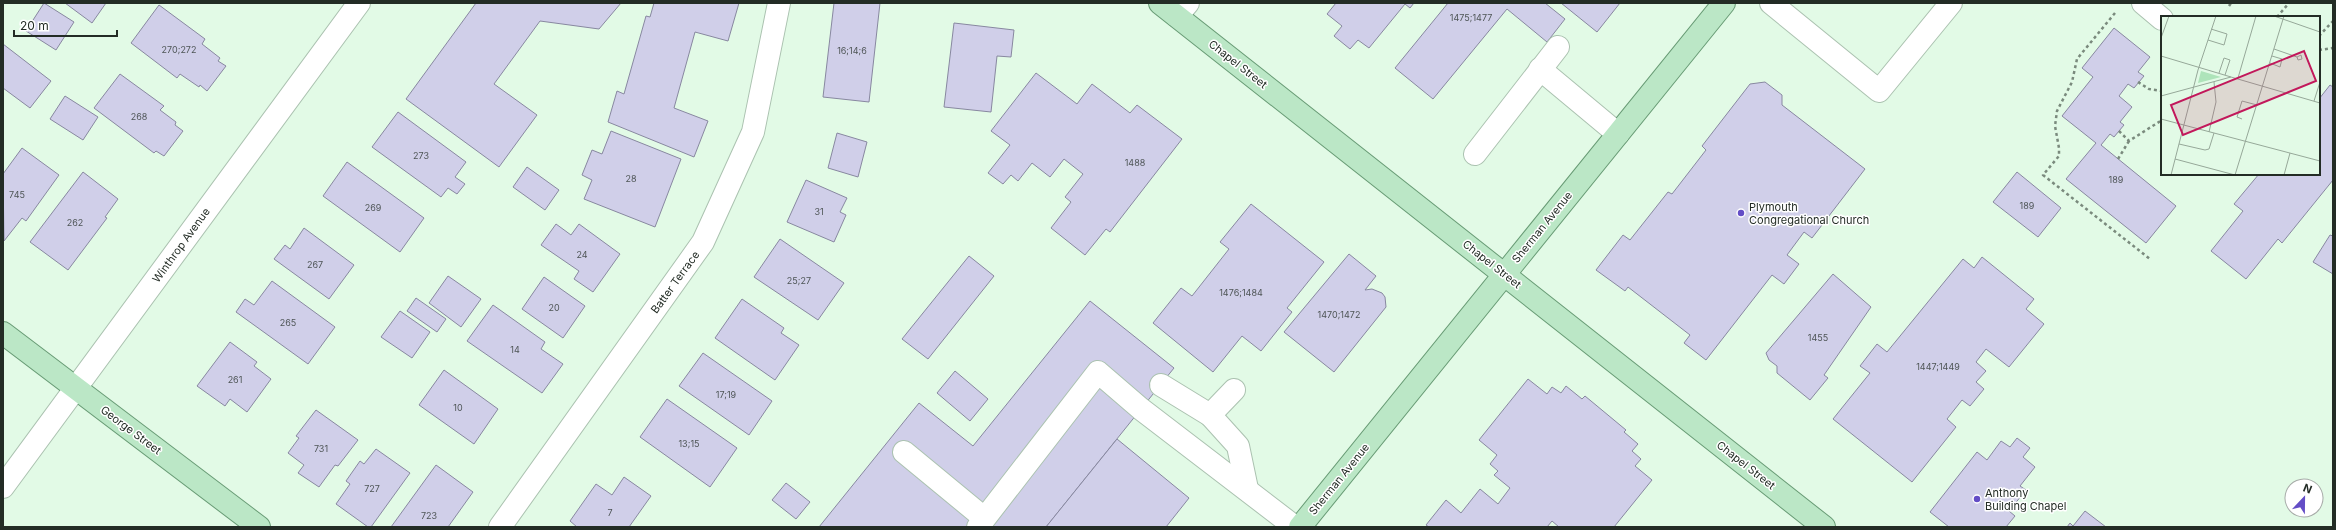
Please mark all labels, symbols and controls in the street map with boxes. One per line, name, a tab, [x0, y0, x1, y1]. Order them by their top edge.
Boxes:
scale bar	[14, 12, 117, 38]
house number: 1475;1477	[1450, 12, 1492, 23]
inset map	[2161, 16, 2320, 175]
text: 20 m	[20, 18, 49, 33]
street label: Chapel Street	[1206, 37, 1270, 92]
house number: 270;272	[162, 44, 196, 55]
house number: 16;14;6	[837, 45, 867, 56]
house number: 268	[131, 111, 148, 122]
house number: 273	[413, 150, 429, 161]
house number: 1488	[1125, 157, 1146, 168]
house number: 28	[625, 173, 637, 184]
house number: 189	[2109, 174, 2124, 185]
street label: Sherman Avenue	[1509, 188, 1575, 266]
house number: 745	[9, 189, 25, 200]
place label: Plymouth Congregational Church	[1749, 200, 1869, 227]
house number: 189	[2020, 200, 2035, 211]
house number: 269	[365, 202, 382, 213]
street label: Winthrop Avenue	[149, 205, 213, 285]
house number: 31	[814, 206, 824, 217]
marker: Plymouth Congregational Church	[1736, 208, 1746, 218]
house number: 262	[67, 217, 83, 228]
street label: Chapel Street	[1460, 237, 1524, 292]
street label: Batter Terrace	[648, 248, 702, 316]
house number: 24	[576, 249, 588, 260]
house number: 267	[307, 259, 323, 270]
house number: 25;27	[787, 275, 811, 286]
house number: 1476;1484	[1219, 287, 1263, 298]
house number: 20	[548, 302, 560, 313]
house number: 1470;1472	[1318, 309, 1360, 320]
house number: 265	[280, 317, 296, 328]
house number: 1455	[1808, 332, 1828, 343]
house number: 14	[510, 344, 520, 355]
house number: 1447;1449	[1916, 361, 1960, 372]
house number: 261	[228, 374, 242, 385]
house number: 17;19	[716, 389, 737, 400]
house number: 10	[453, 402, 463, 413]
street label: George Street	[98, 403, 164, 458]
house number: 13;15	[678, 438, 700, 449]
street label: Chapel Street	[1714, 438, 1778, 493]
street label: Sherman Avenue	[1306, 440, 1372, 518]
house number: 731	[314, 443, 328, 454]
north arrow	[2284, 478, 2324, 518]
text: N	[2301, 481, 2314, 497]
house number: 727	[364, 483, 380, 494]
place label: Anthony Building Chapel	[1985, 486, 2066, 513]
marker: Anthony Building Chapel	[1972, 494, 1982, 504]
house number: 7	[607, 507, 613, 518]
house number: 723	[421, 510, 438, 521]

